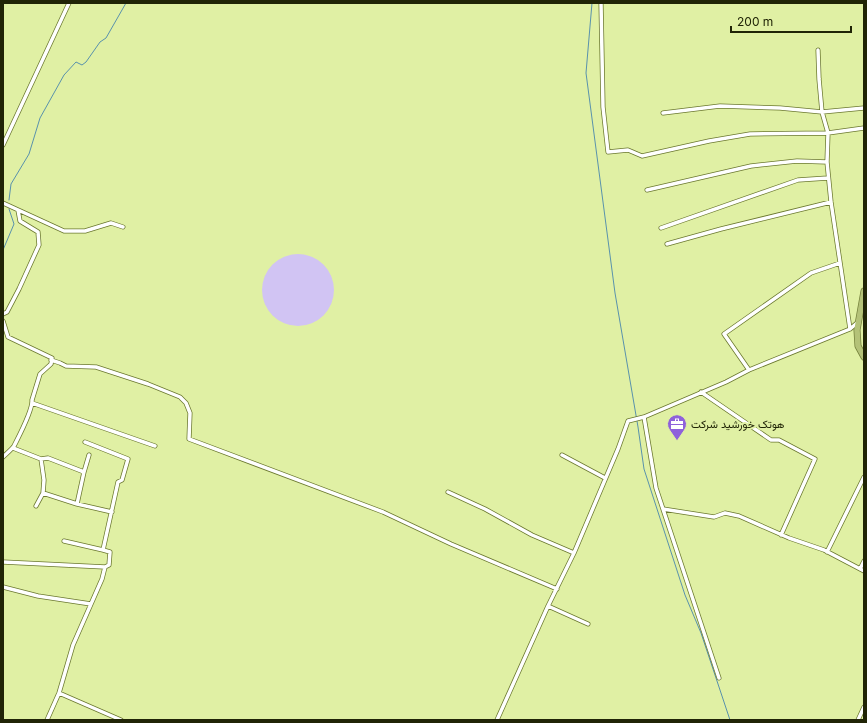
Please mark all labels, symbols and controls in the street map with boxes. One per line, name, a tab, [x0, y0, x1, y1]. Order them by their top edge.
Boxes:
scale bar	[731, 8, 851, 34]
text: 200 m	[737, 14, 773, 29]
office icon: هوتک خورشید شرکت	[666, 413, 688, 441]
place label: هوتک خورشید شرکت	[691, 417, 785, 431]

